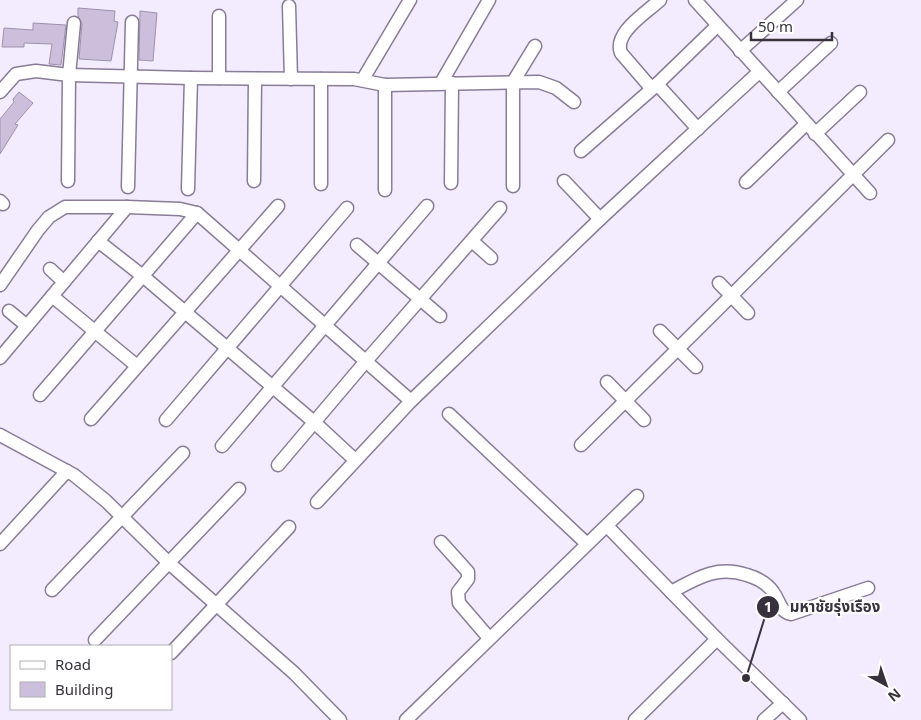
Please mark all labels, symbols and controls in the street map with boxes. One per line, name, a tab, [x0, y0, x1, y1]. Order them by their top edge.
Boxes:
scale bar	[751, 10, 832, 42]
text: 50 m	[758, 16, 793, 36]
callout: มหาชัยรุ่งเรือง	[755, 592, 891, 622]
text: 1	[764, 596, 772, 616]
text: มหาชัยรุ่งเรือง	[790, 596, 880, 616]
legend	[10, 645, 172, 710]
text: Road	[55, 654, 91, 674]
north arrow	[861, 660, 911, 710]
text: Building	[55, 679, 113, 699]
text: N	[884, 684, 905, 706]

